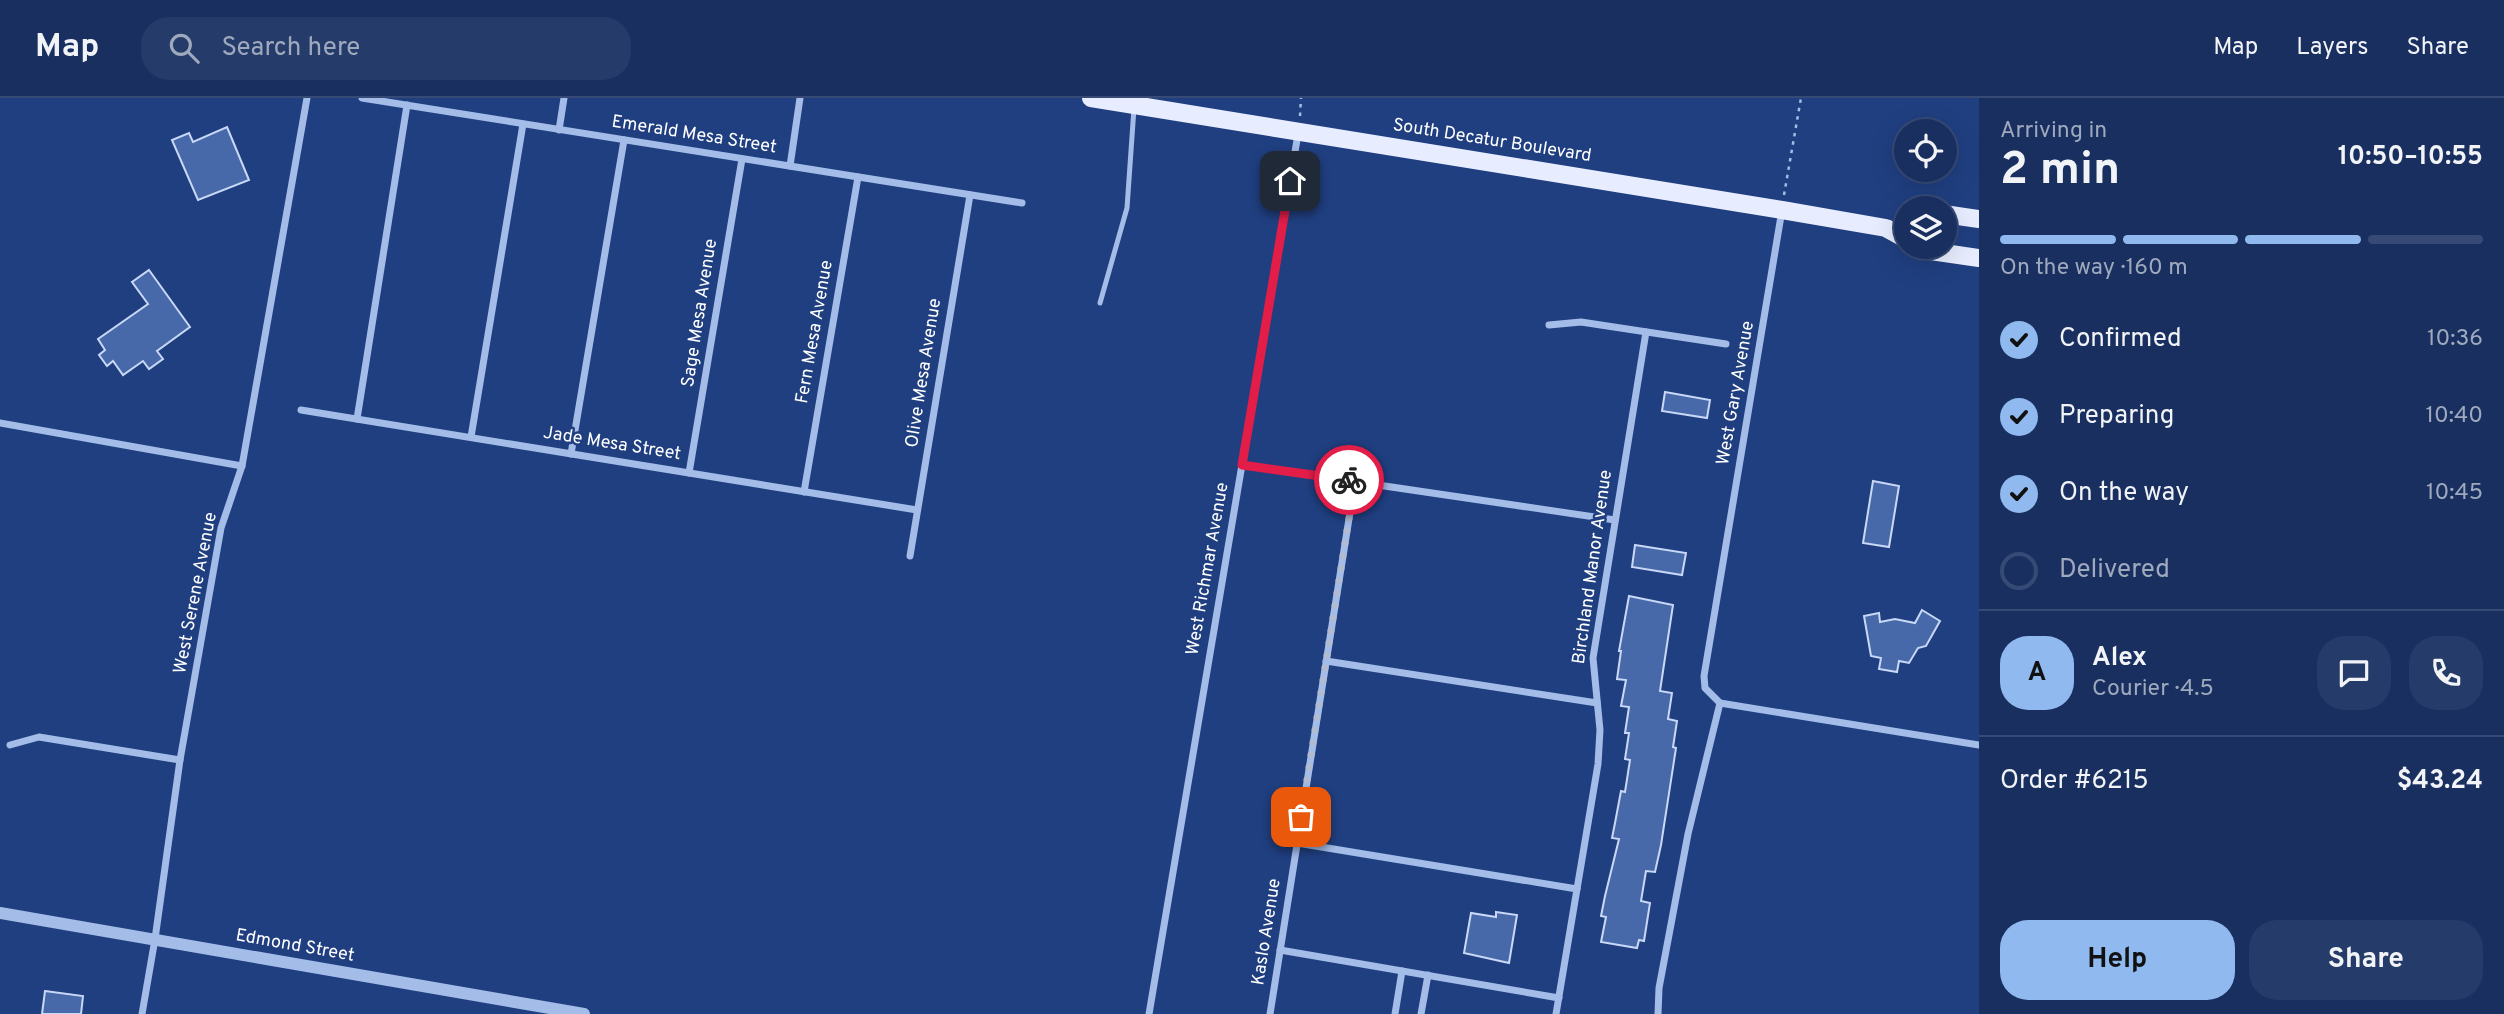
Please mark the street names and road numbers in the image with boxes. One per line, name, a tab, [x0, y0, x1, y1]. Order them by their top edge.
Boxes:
street label: Emerald Mesa Street	[610, 111, 778, 159]
street label: South Decatur Boulevard	[1391, 114, 1593, 168]
street label: Sage Mesa Avenue	[677, 237, 723, 389]
street label: Fern Mesa Avenue	[791, 258, 839, 406]
street label: Olive Mesa Avenue	[901, 297, 947, 449]
street label: West Gary Avenue	[1712, 319, 1760, 467]
street label: Jade Mesa Street	[541, 422, 683, 466]
street label: Birchland Manor Avenue	[1568, 468, 1618, 666]
street label: West Richmar Avenue	[1181, 481, 1235, 657]
street label: West Serene Avenue	[169, 510, 223, 676]
street label: Kaslo Avenue	[1247, 877, 1287, 987]
street label: Edmond Street	[234, 924, 356, 968]

